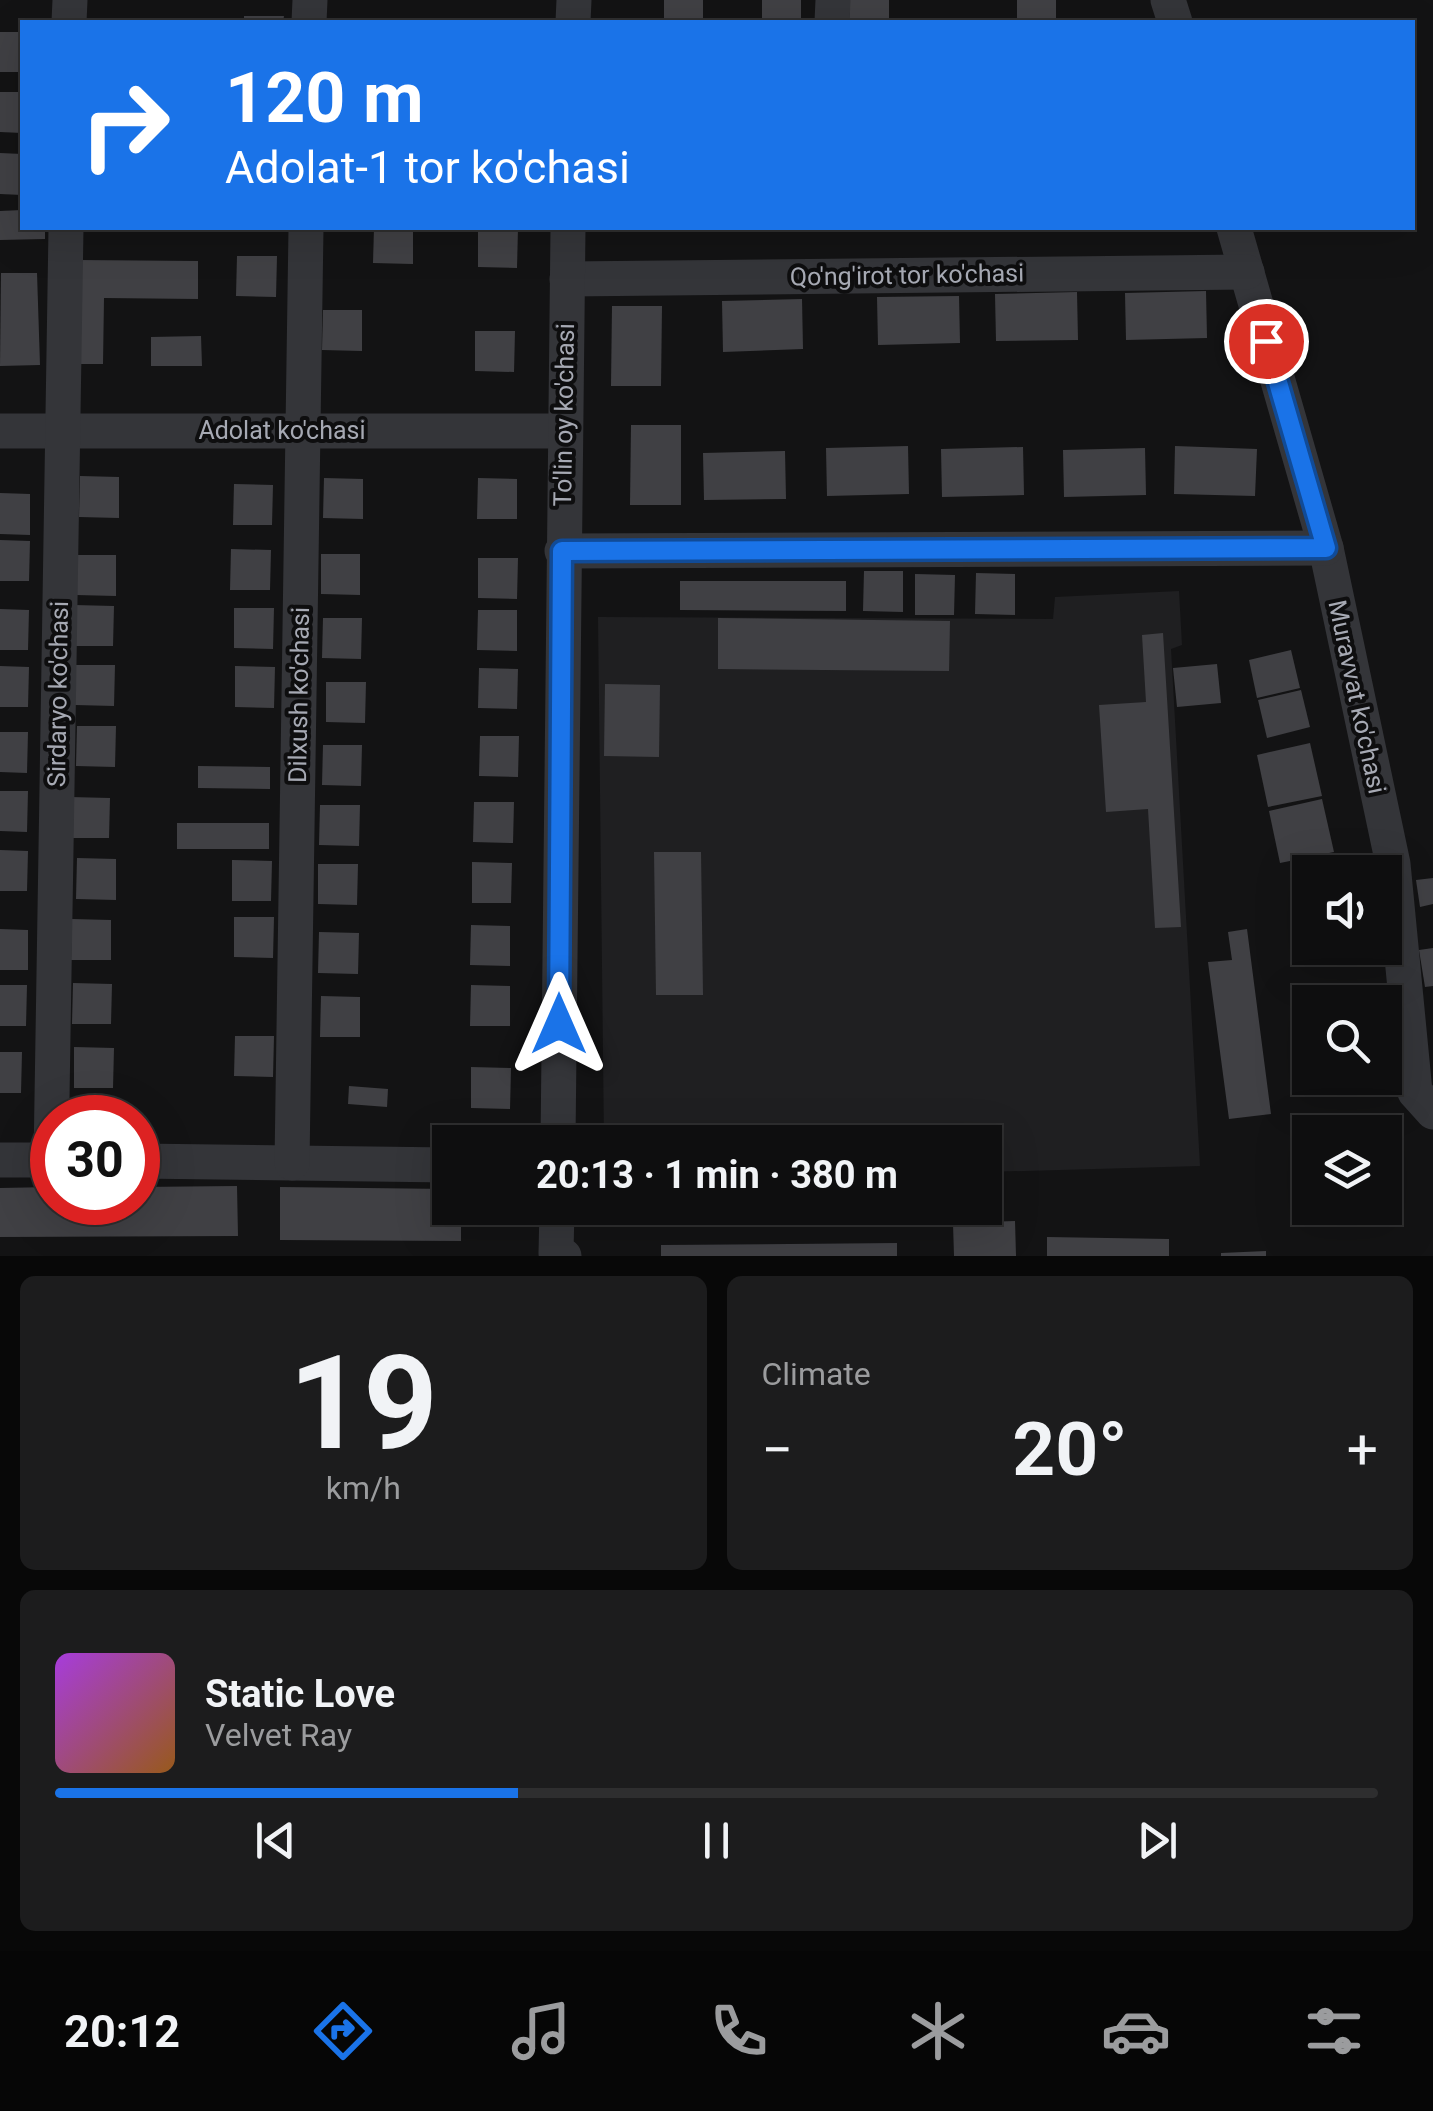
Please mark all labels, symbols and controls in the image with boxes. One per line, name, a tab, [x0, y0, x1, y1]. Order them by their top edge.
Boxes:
text: 120 m	[225, 57, 424, 139]
icon: right	[60, 60, 190, 190]
text: Adolat-1 tor ko'chasi	[225, 141, 630, 194]
street label: Qo'ng'irot tor ko'chasi	[790, 258, 1024, 292]
pin	[1224, 299, 1309, 384]
icon: arrive	[1239, 314, 1294, 369]
street label: To'lin oy ko'chasi	[548, 323, 580, 507]
street label: Adolat ko'chasi	[198, 416, 366, 445]
street label: Muravvat ko'chasi	[1322, 597, 1392, 797]
street label: Sirdaryo ko'chasi	[42, 601, 74, 787]
street label: Dilxush ko'chasi	[283, 607, 315, 783]
map controls	[1292, 855, 1402, 1225]
button: sound	[1292, 855, 1402, 965]
position arrow	[507, 972, 611, 1076]
button: search	[1292, 985, 1402, 1095]
speed limit sign: 30	[30, 1095, 160, 1225]
button: layers	[1292, 1115, 1402, 1225]
text: 20:13 · 1 min · 380 m	[536, 1153, 898, 1197]
text: 19	[289, 1327, 438, 1480]
text: Climate	[762, 1355, 871, 1393]
text: 20°	[1012, 1405, 1128, 1493]
text: −	[762, 1418, 793, 1482]
text: +	[1347, 1418, 1378, 1482]
text: km/h	[326, 1469, 401, 1507]
text: Static Love	[205, 1672, 395, 1716]
text: Velvet Ray	[205, 1716, 352, 1754]
icon: previous	[248, 1813, 303, 1868]
icon: pause	[689, 1813, 744, 1868]
icon: next	[1130, 1813, 1185, 1868]
icon: directions	[308, 1996, 378, 2066]
icon: music	[506, 1996, 576, 2066]
icon: phone	[704, 1996, 774, 2066]
icon: climate	[903, 1996, 973, 2066]
icon: car	[1101, 1996, 1171, 2066]
icon: filters	[1299, 1996, 1369, 2066]
text: 20:12	[64, 2005, 180, 2058]

